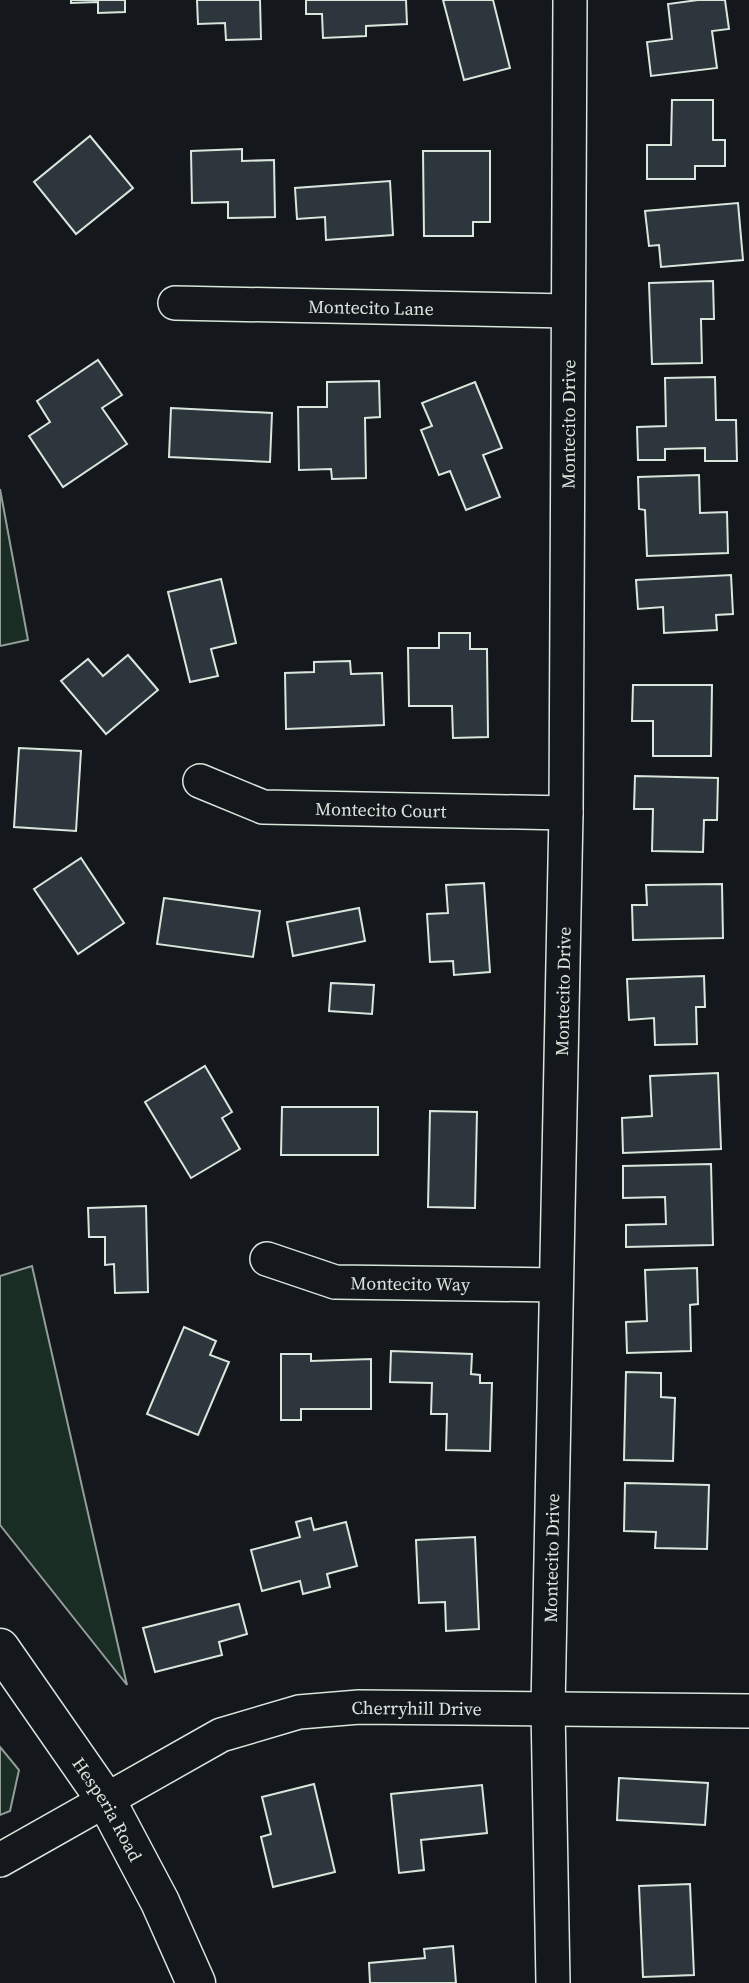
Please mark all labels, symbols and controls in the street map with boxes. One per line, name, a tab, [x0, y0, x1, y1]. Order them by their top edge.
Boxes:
street label: Montecito Lane	[308, 293, 434, 321]
street label: Montecito Drive	[555, 360, 581, 489]
street label: Montecito Court	[315, 796, 447, 823]
street label: Montecito Drive	[549, 926, 576, 1056]
street label: Montecito Way	[350, 1270, 471, 1296]
street label: Montecito Drive	[537, 1493, 565, 1623]
street label: Cherryhill Drive	[350, 1694, 482, 1721]
street label: Hesperia Road	[67, 1752, 149, 1866]

